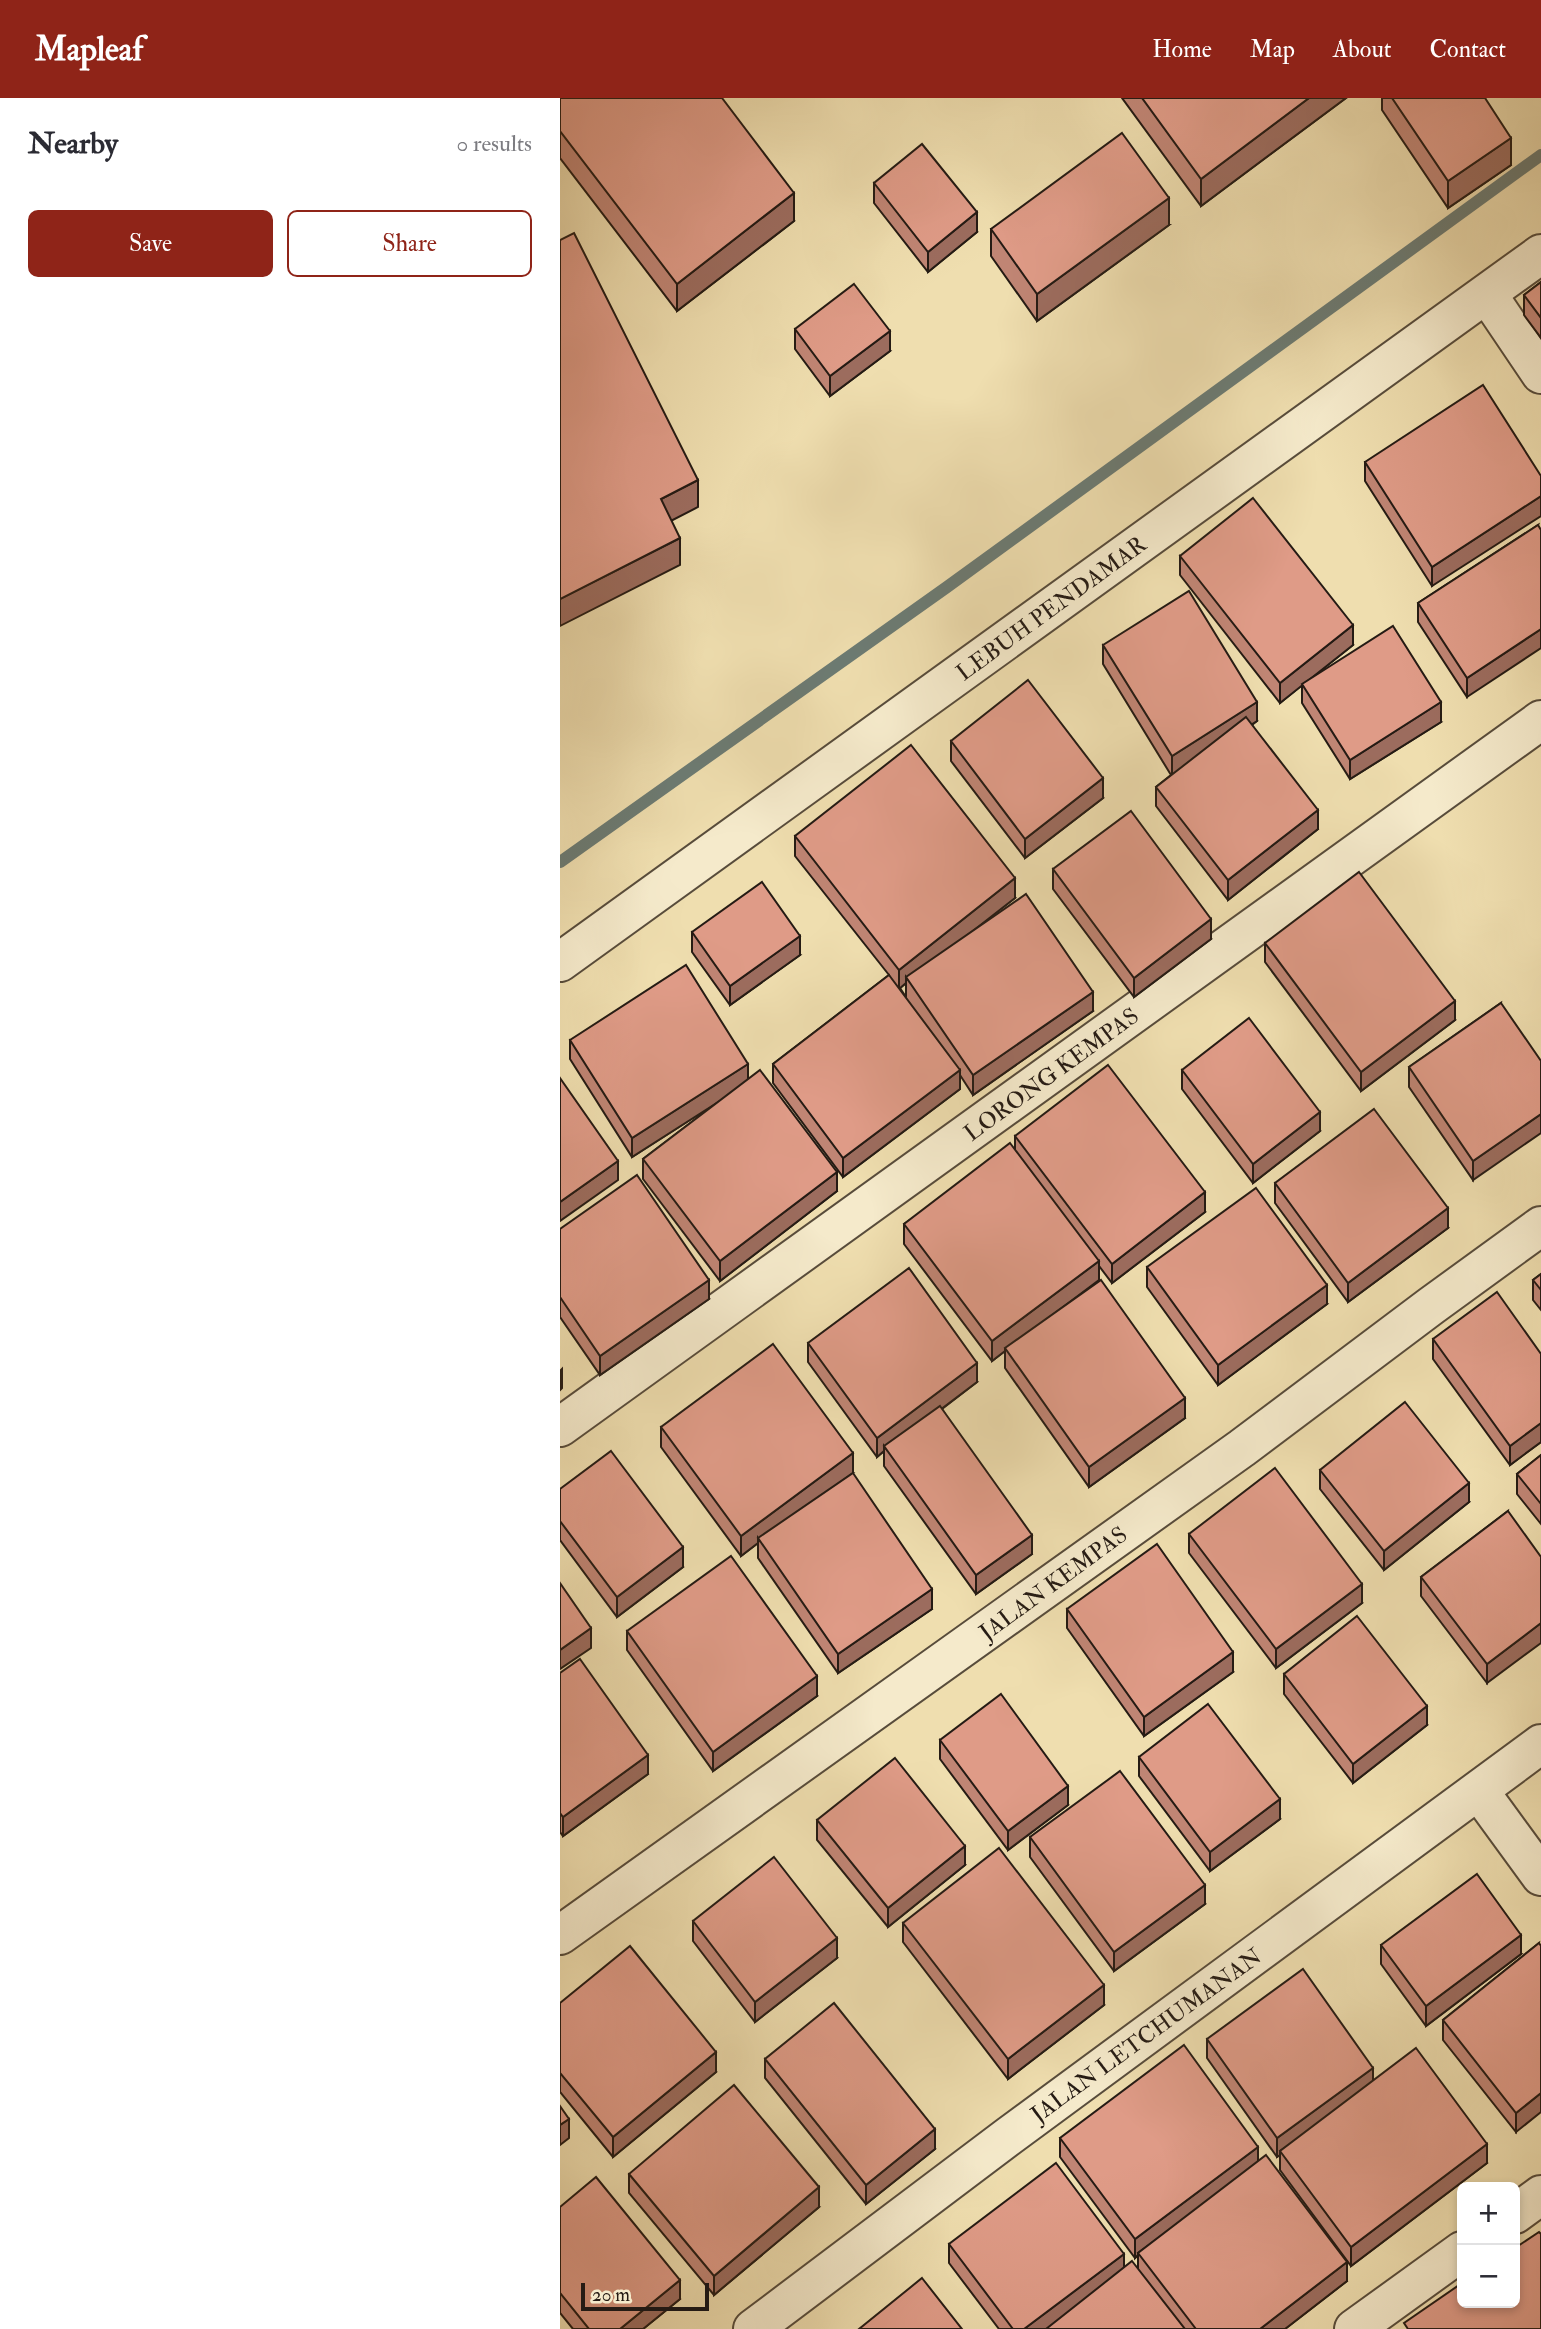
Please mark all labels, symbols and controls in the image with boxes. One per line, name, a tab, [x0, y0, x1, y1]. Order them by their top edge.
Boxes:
text: Mapleaf	[35, 29, 143, 70]
text: Home	[1152, 34, 1212, 65]
text: Map	[1250, 34, 1295, 65]
text: About	[1333, 34, 1392, 65]
text: Contact	[1430, 34, 1506, 65]
text: Nearby	[28, 125, 118, 162]
text: 0 results	[456, 129, 532, 158]
button: Save	[28, 210, 273, 277]
button: Share	[287, 210, 532, 277]
street label: LEBUH PENDAMAR	[951, 529, 1152, 687]
street label: LORONG KEMPAS	[958, 1001, 1144, 1148]
street label: JALAN KEMPAS	[973, 1520, 1133, 1647]
street label: JALAN LETCHUMANAN	[1024, 1942, 1268, 2130]
map controls	[1457, 2182, 1520, 2308]
button: +	[1457, 2182, 1520, 2245]
button: −	[1457, 2245, 1520, 2308]
scale bar	[581, 2280, 709, 2312]
text: 20 m	[592, 2283, 630, 2307]

